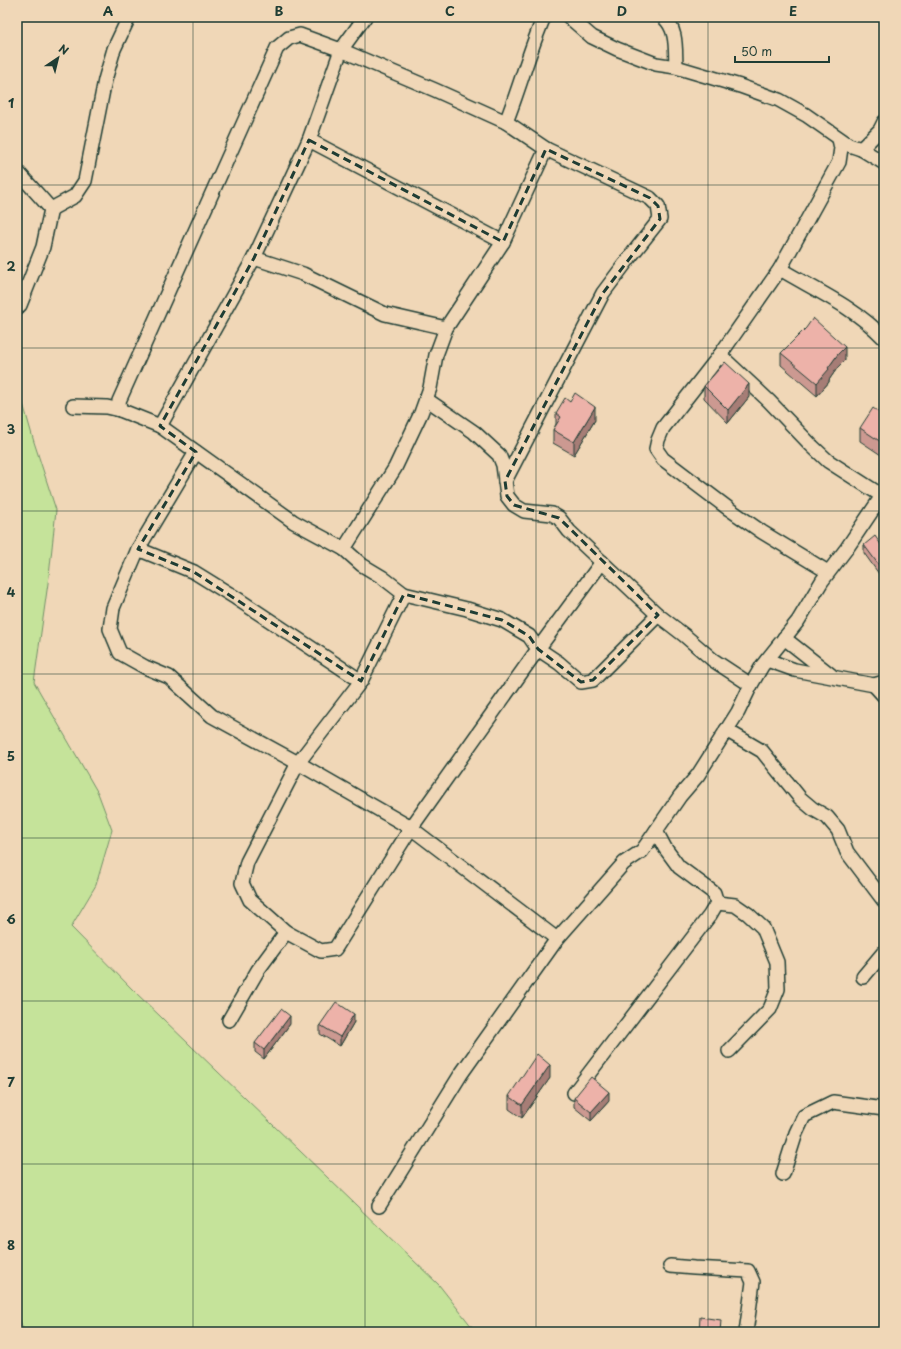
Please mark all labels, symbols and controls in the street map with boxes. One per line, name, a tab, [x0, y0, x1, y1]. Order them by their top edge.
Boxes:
text: A	[103, 1, 113, 20]
text: B	[275, 1, 284, 20]
text: C	[445, 1, 455, 20]
text: D	[617, 1, 627, 20]
text: E	[789, 1, 797, 20]
north arrow	[38, 38, 78, 78]
scale bar	[735, 38, 829, 64]
text: N	[56, 40, 73, 59]
text: 50 m	[741, 42, 772, 60]
text: 1	[8, 93, 14, 112]
text: 2	[6, 256, 16, 275]
text: 3	[7, 419, 16, 438]
text: 4	[7, 582, 16, 601]
text: 5	[7, 746, 15, 765]
text: 6	[6, 909, 16, 928]
text: 7	[7, 1072, 15, 1091]
text: 8	[7, 1235, 15, 1254]

